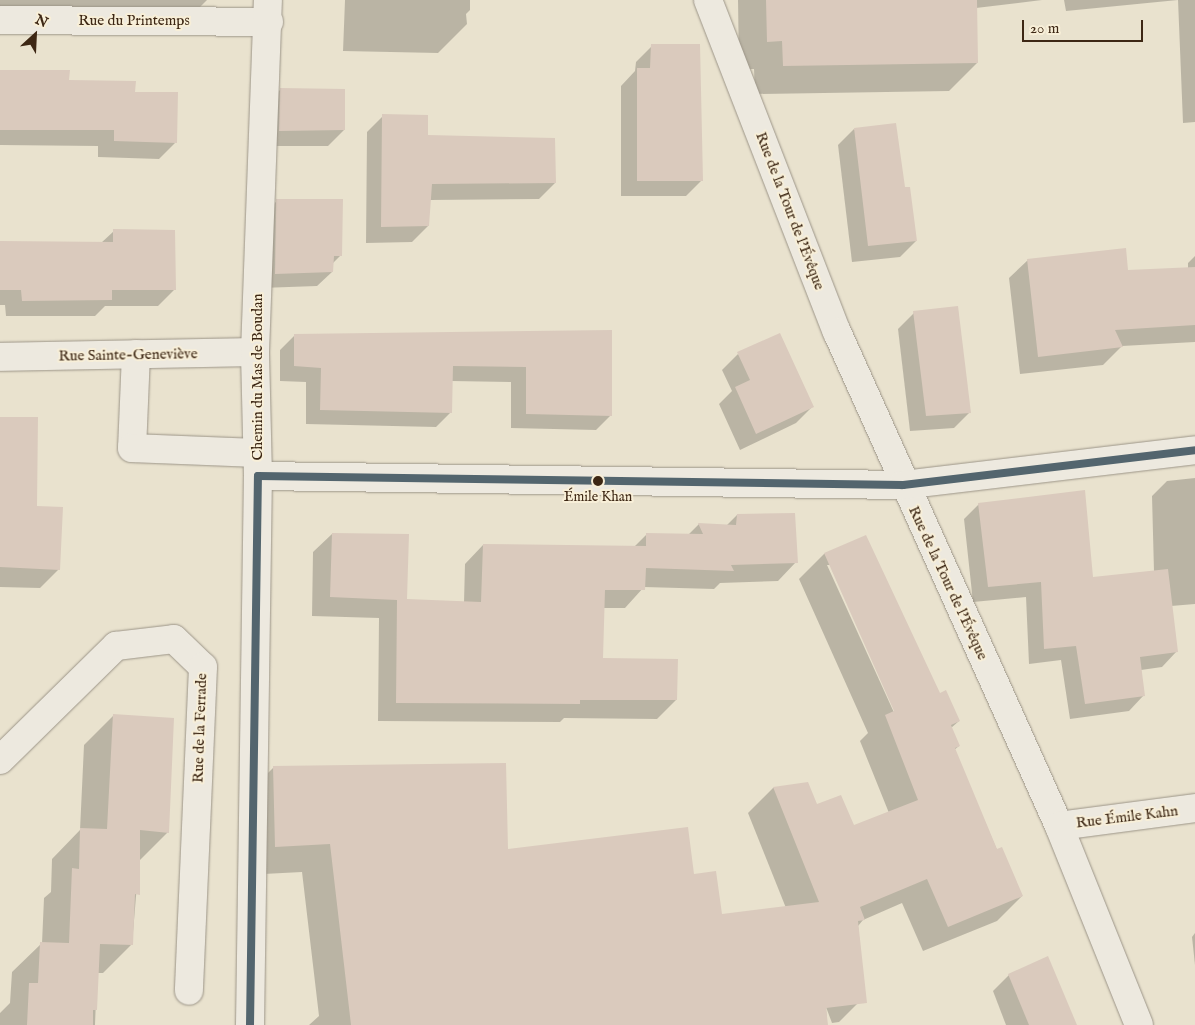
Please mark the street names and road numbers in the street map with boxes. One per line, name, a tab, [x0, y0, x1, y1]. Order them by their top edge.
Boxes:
street label: Rue du Printemps	[78, 12, 190, 30]
street label: Rue de la Tour de l'Évêque	[752, 130, 828, 292]
street label: Chemin du Mas de Boudan	[249, 294, 267, 460]
street label: Rue Sainte-Geneviève	[58, 345, 198, 365]
street label: Rue de la Tour de l'Évêque	[904, 503, 992, 663]
street label: Rue de la Ferrade	[189, 673, 211, 783]
street label: Rue Émile Kahn	[1075, 802, 1179, 832]

